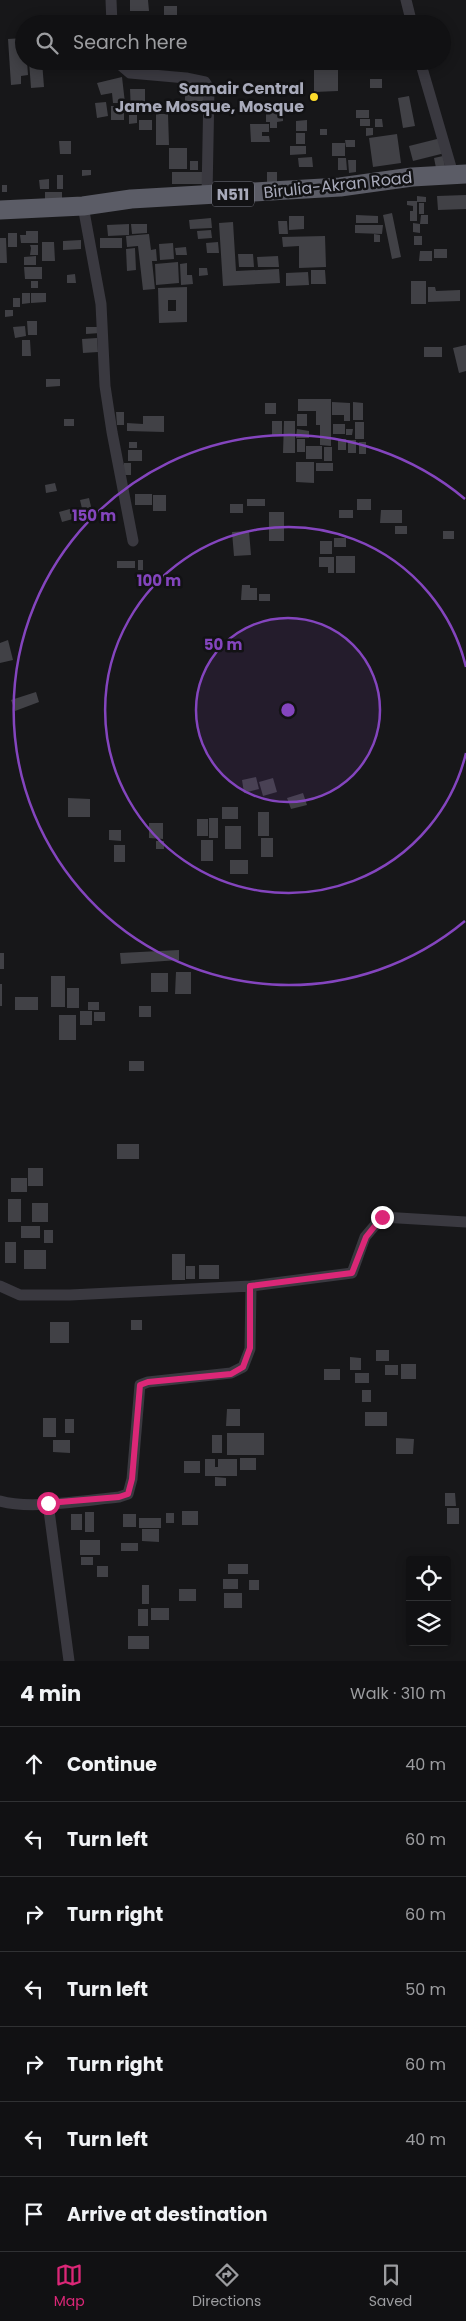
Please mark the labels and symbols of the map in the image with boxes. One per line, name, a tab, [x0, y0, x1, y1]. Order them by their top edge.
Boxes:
place label: Samair Central Jame Mosque, Mosque	[115, 77, 304, 118]
marker: Samair Central Jame Mosque, Mosque	[308, 91, 320, 103]
street label: Birulia-Akran Road	[263, 166, 413, 204]
road number: N511	[212, 182, 254, 206]
text: 150 m	[72, 505, 116, 526]
text: 100 m	[137, 570, 181, 591]
text: 50 m	[204, 634, 242, 655]
centre of rings	[279, 701, 297, 719]
route end	[371, 1206, 394, 1229]
route start	[37, 1492, 60, 1515]

